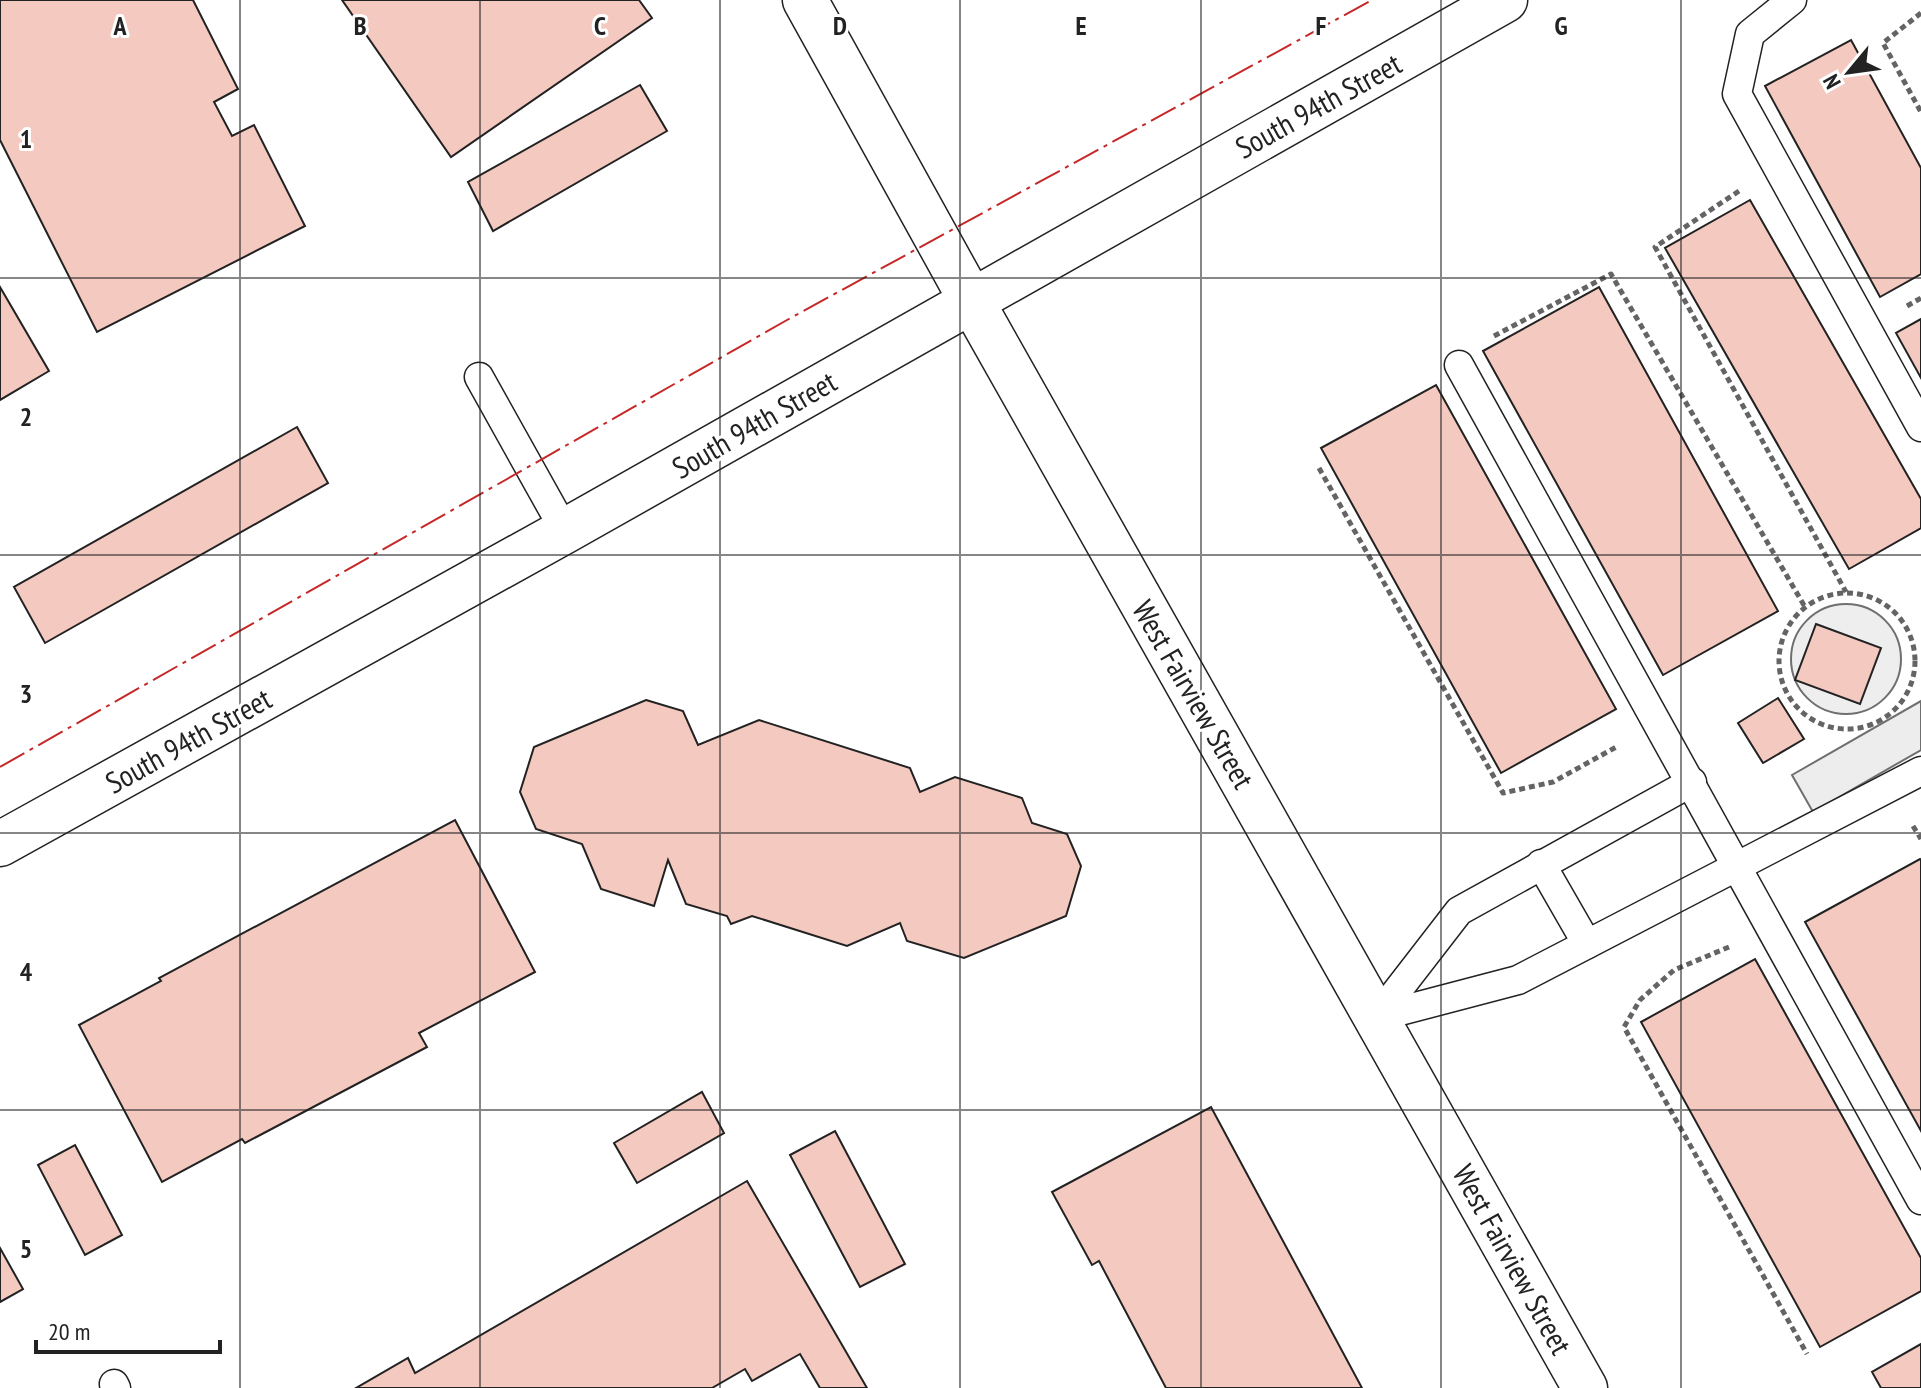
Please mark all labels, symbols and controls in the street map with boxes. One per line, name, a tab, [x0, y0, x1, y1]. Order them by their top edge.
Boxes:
text: A	[112, 9, 127, 42]
text: B	[354, 9, 367, 42]
text: C	[594, 9, 606, 42]
text: D	[833, 9, 847, 42]
text: E	[1075, 9, 1087, 42]
text: F	[1316, 9, 1327, 42]
text: G	[1554, 9, 1568, 42]
north arrow	[1809, 32, 1889, 112]
street label: South 94th Street	[1228, 43, 1408, 167]
text: N	[1816, 70, 1847, 94]
text: 1	[20, 122, 32, 155]
street label: South 94th Street	[665, 361, 844, 487]
text: 2	[20, 400, 32, 433]
street label: West Fairview Street	[1124, 593, 1264, 796]
text: 3	[20, 677, 32, 710]
street label: South 94th Street	[98, 678, 278, 802]
text: 4	[20, 955, 33, 988]
street label: West Fairview Street	[1445, 1157, 1582, 1361]
text: 5	[20, 1232, 32, 1265]
scale bar	[36, 1304, 220, 1354]
text: 20 m	[48, 1316, 90, 1347]

